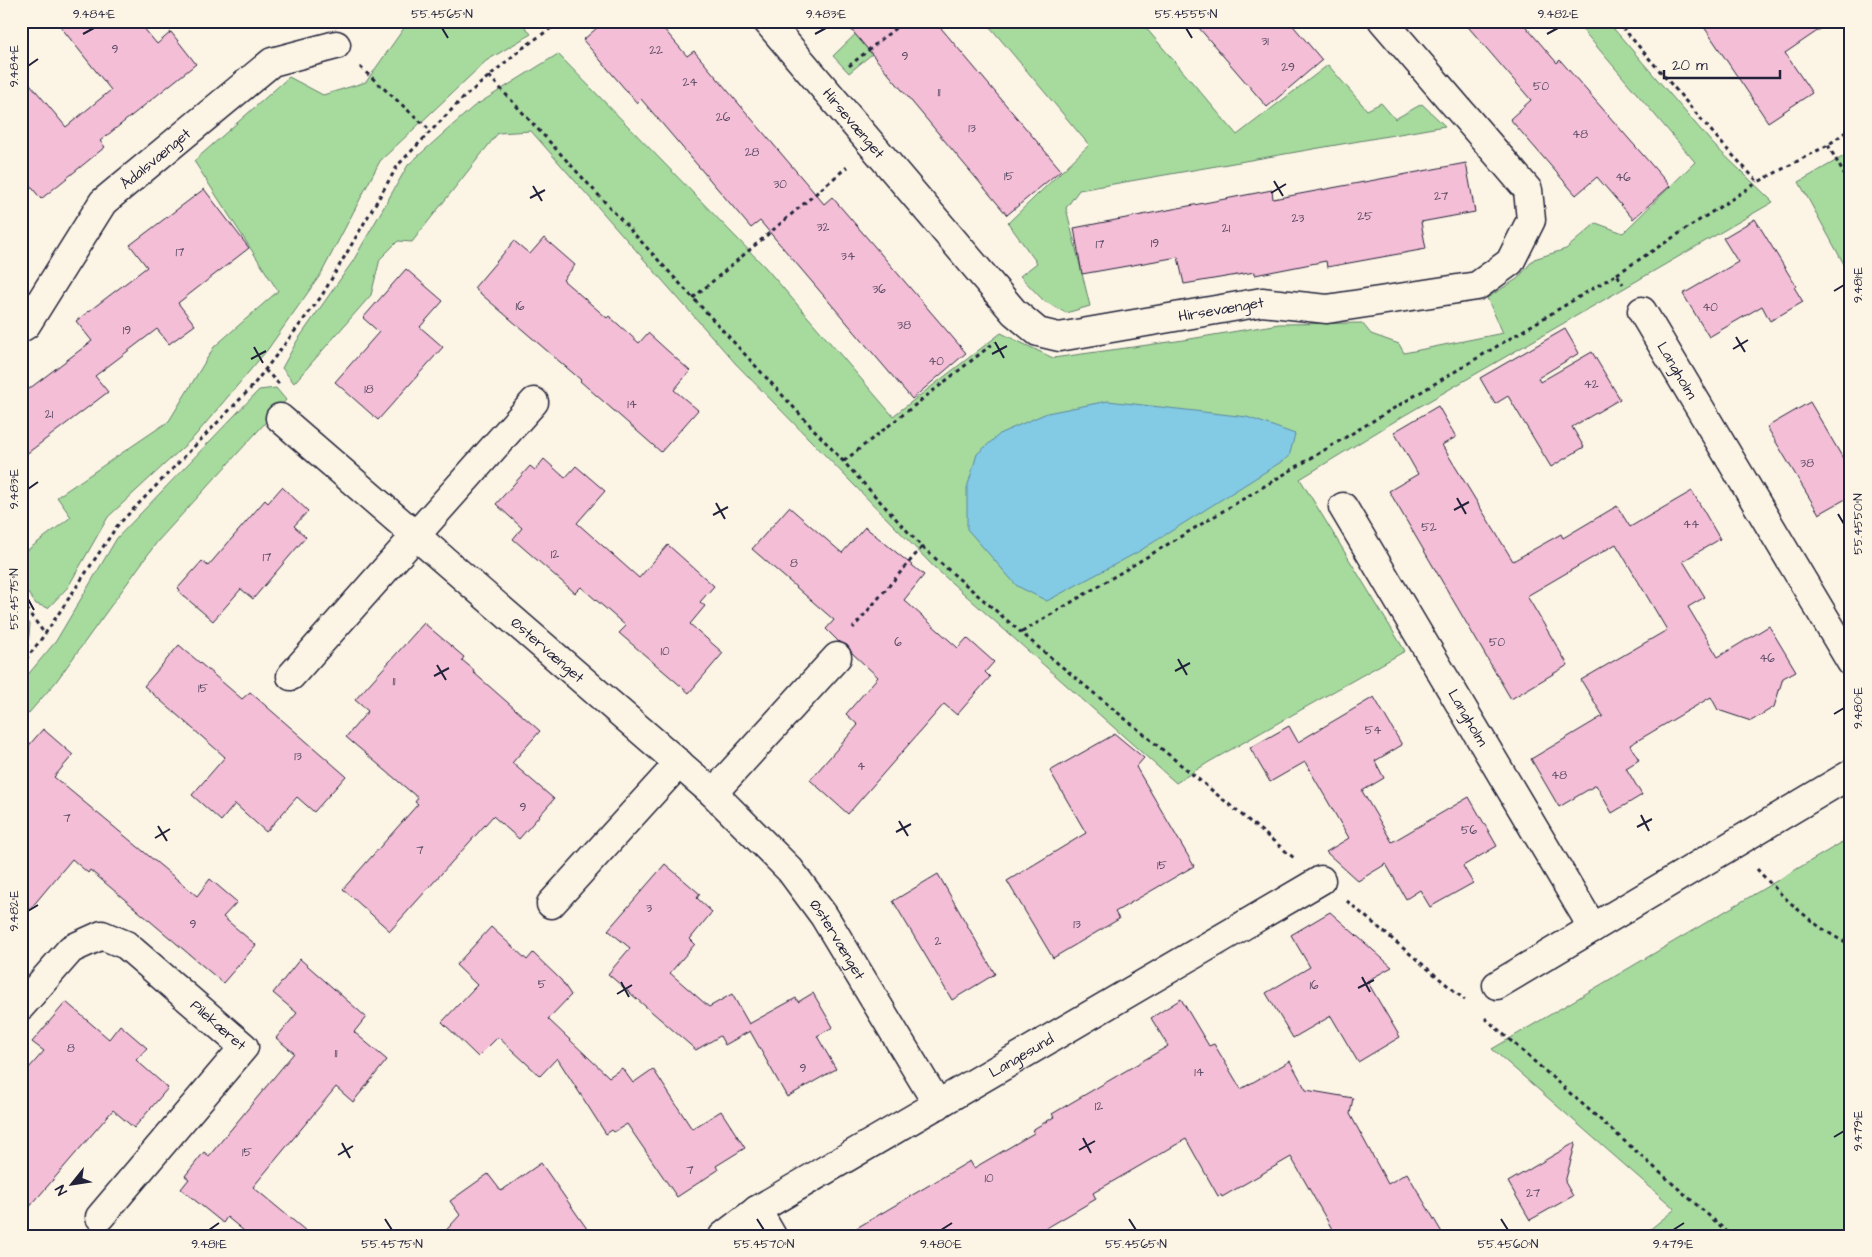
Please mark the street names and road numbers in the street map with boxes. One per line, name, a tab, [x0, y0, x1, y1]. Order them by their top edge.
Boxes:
street label: Hirsevænget	[817, 84, 889, 163]
street label: Ådalsvænget	[116, 123, 196, 194]
street label: Hirsevænget	[1177, 292, 1266, 327]
street label: Langholm	[1652, 338, 1702, 403]
street label: Østervænget	[506, 612, 589, 688]
street label: Langholm	[1443, 685, 1493, 751]
street label: Østervænget	[804, 895, 870, 984]
street label: Pilekæret	[186, 995, 251, 1055]
street label: Langesund	[985, 1028, 1058, 1083]

